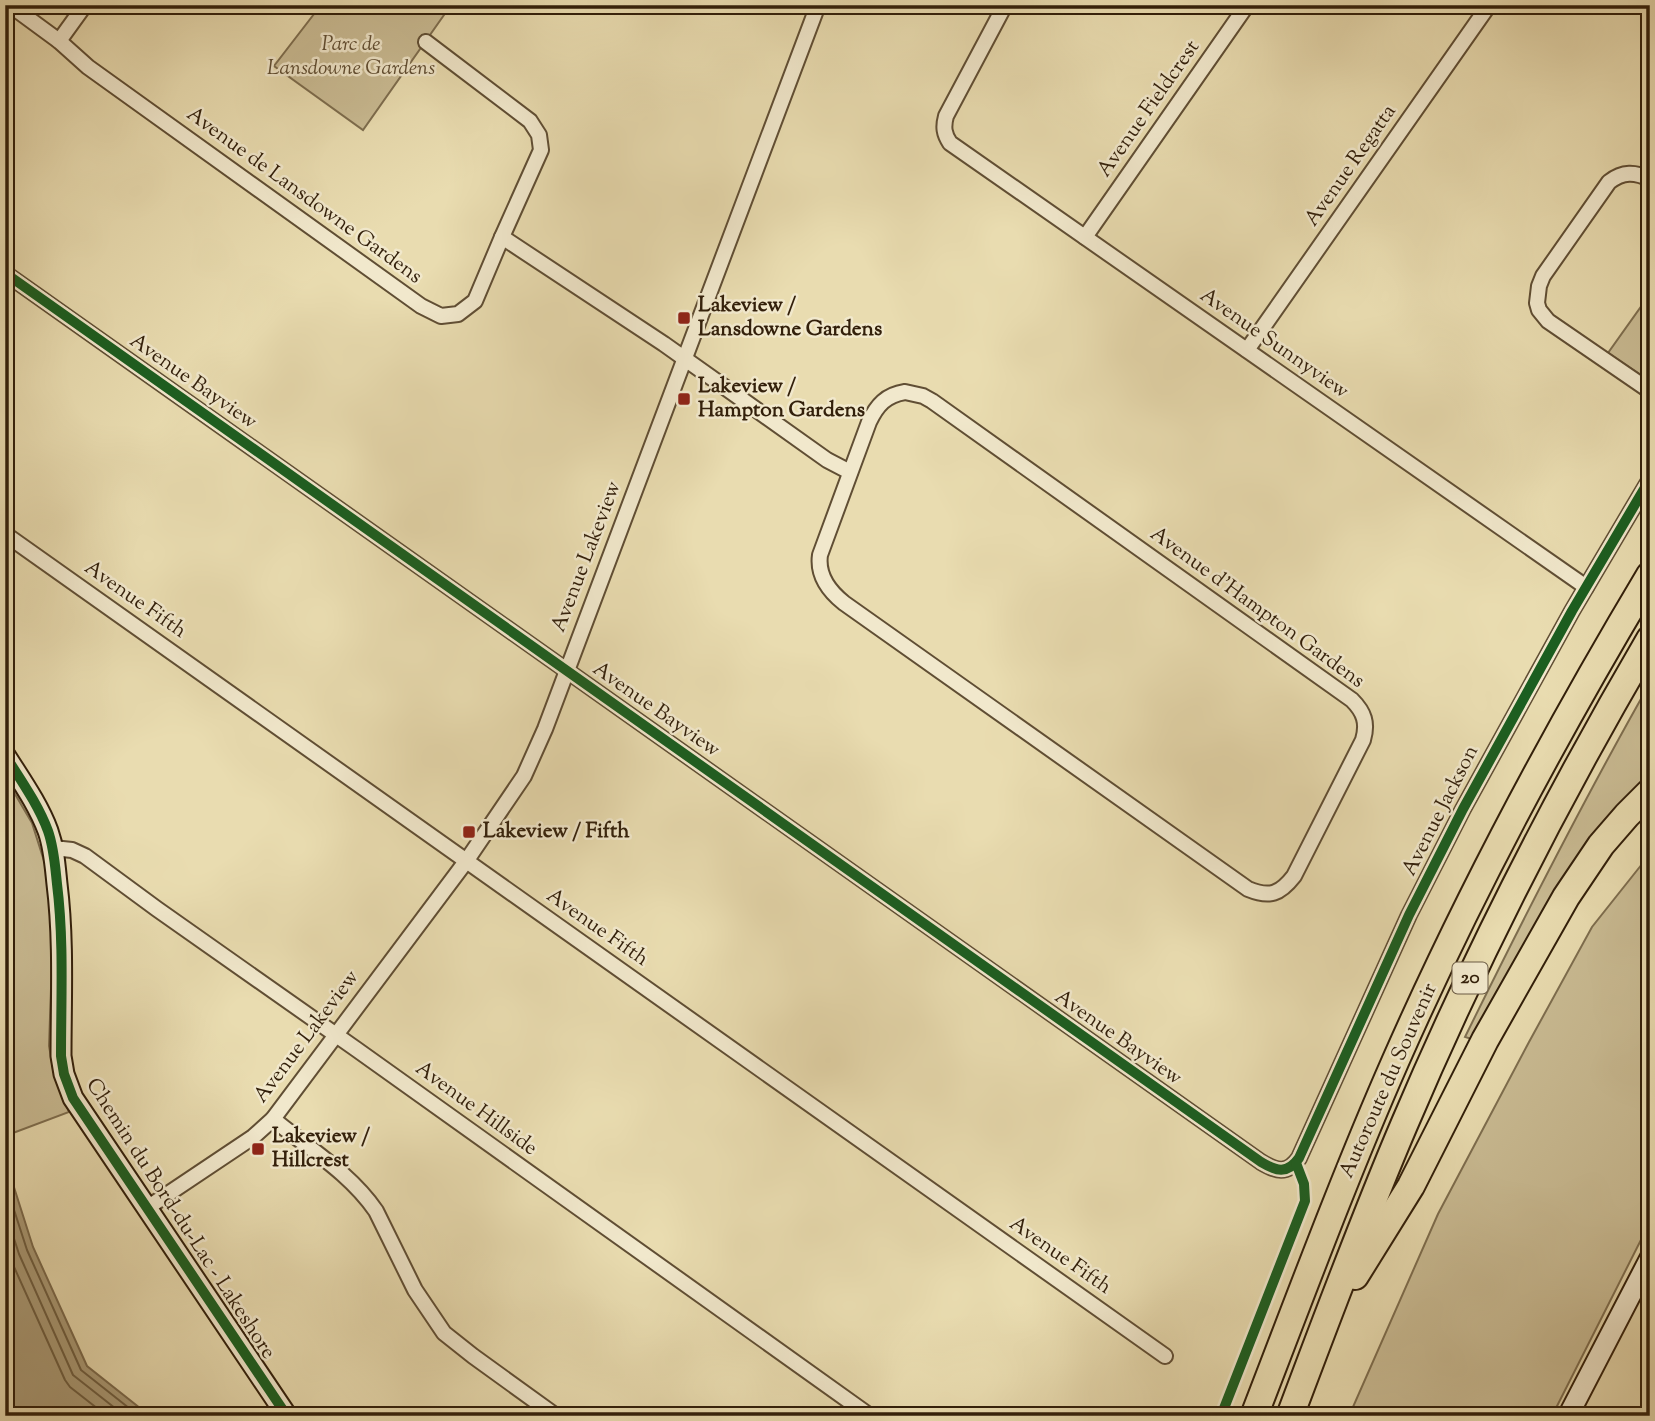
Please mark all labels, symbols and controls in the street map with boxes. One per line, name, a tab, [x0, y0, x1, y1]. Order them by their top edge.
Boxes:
park label: Parc de Lansdowne Gardens	[267, 30, 435, 84]
street label: Avenue Fieldcrest	[1090, 34, 1208, 184]
street label: Avenue Regatta	[1298, 99, 1404, 233]
street label: Avenue de Lansdowne Gardens	[180, 100, 428, 292]
street label: Avenue Sunnyview	[1193, 281, 1355, 407]
place label: Lakeview / Lansdowne Gardens	[698, 291, 882, 345]
marker: Lakeview / Lansdowne Gardens	[676, 310, 692, 326]
street label: Avenue Bayview	[123, 327, 263, 437]
place label: Lakeview / Hampton Gardens	[698, 372, 865, 426]
marker: Lakeview / Hampton Gardens	[676, 391, 692, 407]
street label: Avenue Lakeview	[544, 477, 630, 637]
street label: Avenue d'Hampton Gardens	[1143, 520, 1371, 696]
street label: Avenue Fifth	[78, 554, 192, 646]
street label: Avenue Bayview	[586, 655, 726, 765]
street label: Avenue Jackson	[1395, 740, 1487, 882]
place label: Lakeview / Fifth	[483, 817, 630, 847]
marker: Lakeview / Fifth	[461, 824, 477, 840]
street label: Avenue Fifth	[540, 882, 654, 974]
road number: 20	[1452, 962, 1488, 994]
street label: Avenue Lakeview	[247, 964, 367, 1110]
street label: Autoroute du Souvenir	[1332, 979, 1446, 1183]
street label: Avenue Bayview	[1048, 983, 1188, 1093]
street label: Avenue Hillside	[409, 1054, 543, 1164]
street label: Chemin du Bord-du-Lac - Lakeshore	[78, 1072, 282, 1366]
place label: Lakeview / Hillcrest	[272, 1122, 370, 1176]
marker: Lakeview / Hillcrest	[250, 1141, 266, 1157]
street label: Avenue Fifth	[1003, 1210, 1117, 1302]

